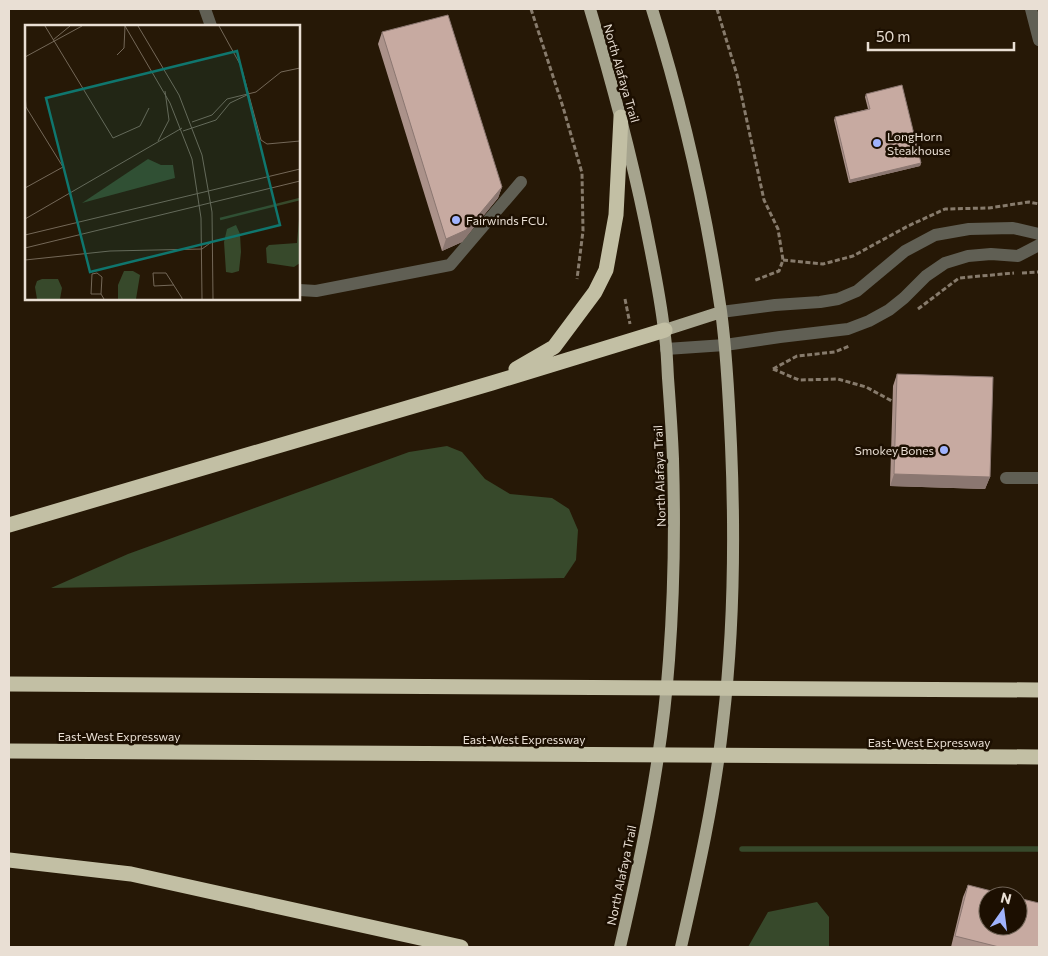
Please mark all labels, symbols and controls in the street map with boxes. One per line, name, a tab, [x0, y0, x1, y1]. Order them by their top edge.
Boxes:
scale bar	[868, 20, 1014, 52]
street label: North Alafaya Trail	[601, 22, 643, 124]
inset map	[25, 25, 300, 300]
text: 50 m	[876, 27, 910, 45]
place label: LongHorn Steakhouse	[887, 129, 950, 157]
marker: LongHorn Steakhouse	[871, 137, 883, 149]
place label: Fairwinds FCU.	[466, 213, 548, 227]
marker: Fairwinds FCU.	[450, 214, 462, 226]
street label: North Alafaya Trail	[650, 425, 668, 527]
place label: Smokey Bones	[855, 443, 934, 457]
marker: Smokey Bones	[938, 444, 950, 456]
street label: East-West Expressway	[58, 729, 180, 743]
street label: East-West Expressway	[463, 732, 585, 746]
street label: East-West Expressway	[868, 735, 990, 749]
street label: North Alafaya Trail	[604, 824, 638, 926]
north arrow	[978, 886, 1028, 936]
text: N	[999, 888, 1013, 907]

